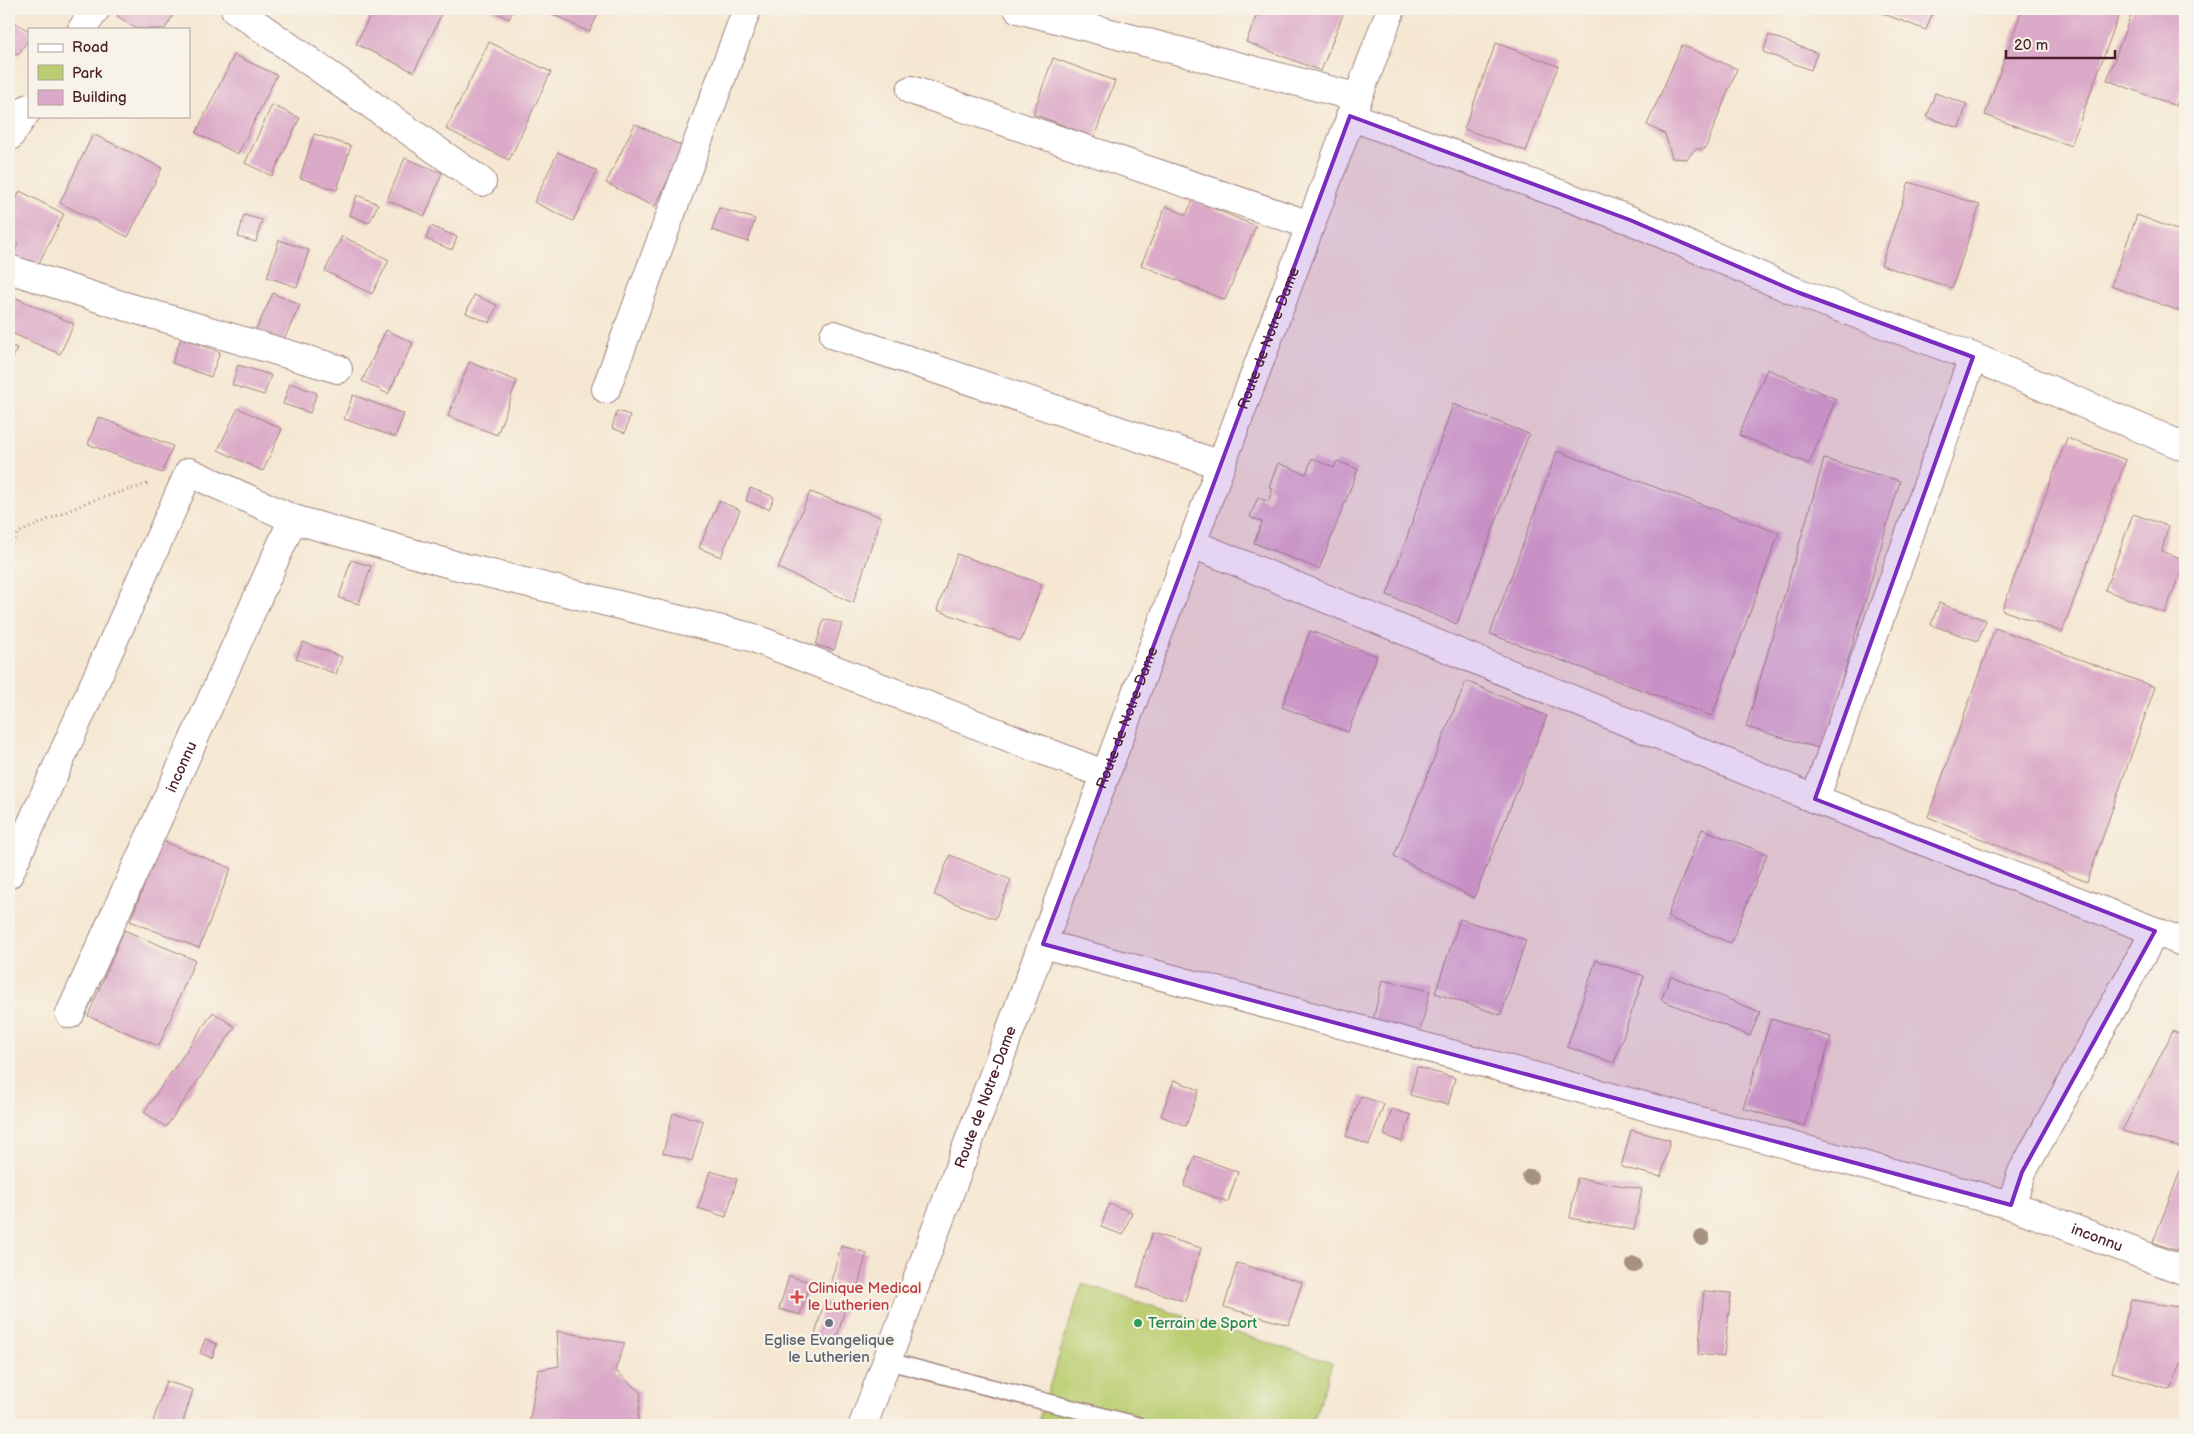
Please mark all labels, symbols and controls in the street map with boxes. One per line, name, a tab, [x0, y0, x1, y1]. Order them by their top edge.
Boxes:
legend	[28, 28, 190, 118]
scale bar	[2006, 28, 2115, 60]
text: 20 m	[2014, 36, 2048, 55]
text: Road	[72, 38, 108, 57]
text: Park	[72, 64, 103, 83]
text: Building	[72, 88, 127, 107]
street label: Route de Notre-Dame	[1234, 264, 1304, 412]
street label: Route de Notre-Dame	[1092, 644, 1162, 792]
street label: inconnu	[162, 739, 201, 796]
street label: Route de Notre-Dame	[951, 1023, 1021, 1171]
street label: inconnu	[2068, 1220, 2125, 1257]
place label: Clinique Medical le Lutherien	[808, 1279, 921, 1315]
marker: Clinique Medical le Lutherien	[790, 1290, 804, 1304]
place label: Terrain de Sport	[1148, 1314, 1257, 1333]
marker: Eglise Evangelique le Lutherien	[823, 1317, 835, 1329]
marker: Terrain de Sport	[1132, 1317, 1144, 1329]
place label: Eglise Evangelique le Lutherien	[764, 1331, 894, 1367]

